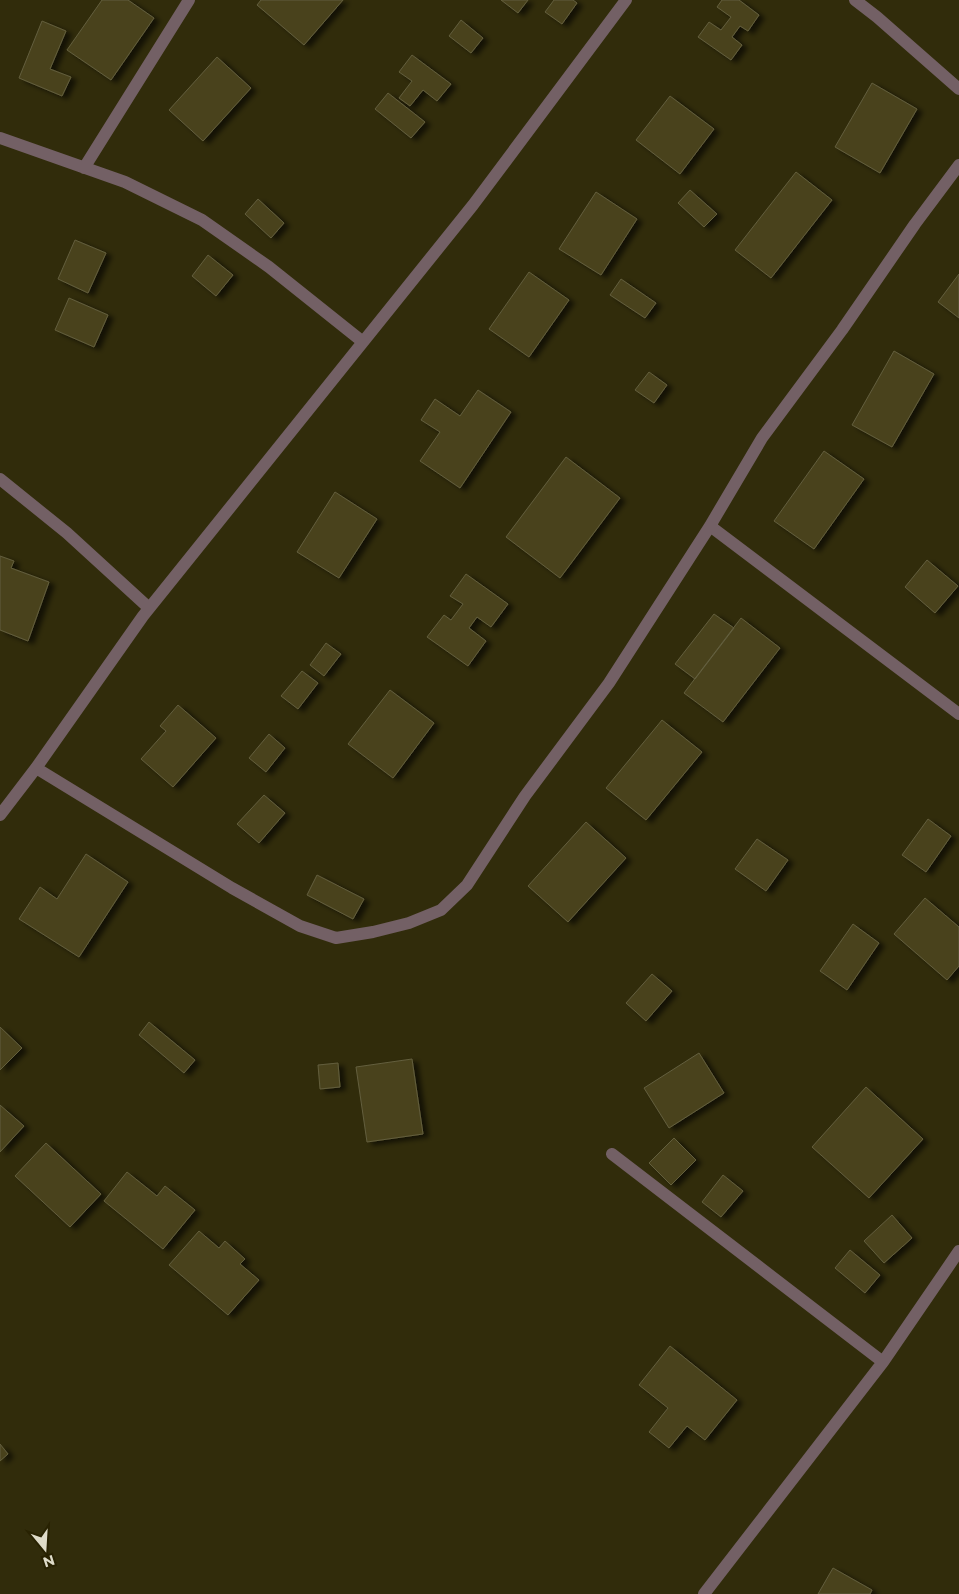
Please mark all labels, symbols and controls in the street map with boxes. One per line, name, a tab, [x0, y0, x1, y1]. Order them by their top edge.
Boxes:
north arrow	[20, 1524, 70, 1574]
text: N	[41, 1551, 57, 1572]

